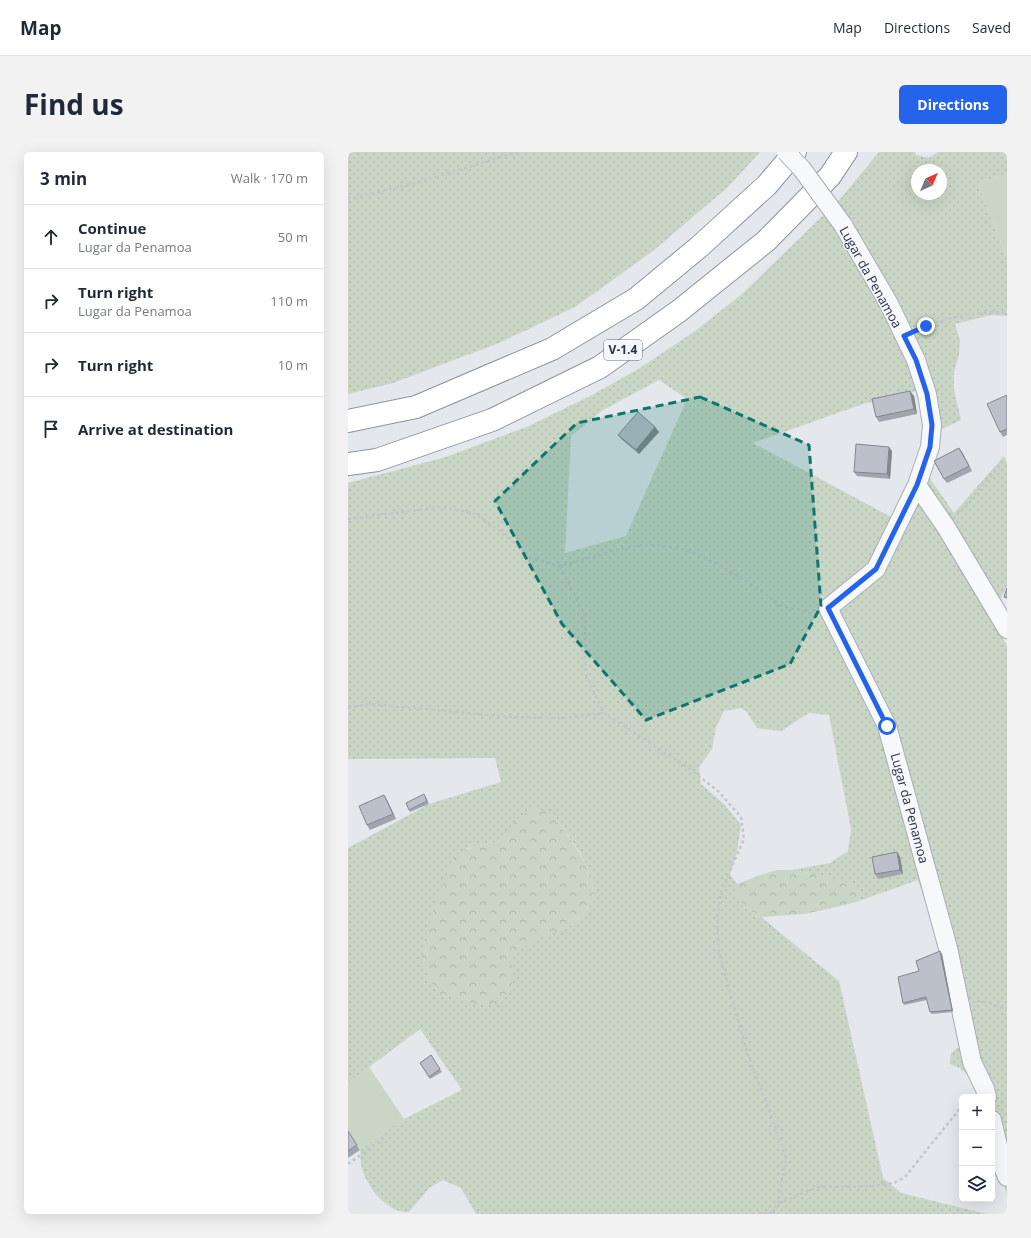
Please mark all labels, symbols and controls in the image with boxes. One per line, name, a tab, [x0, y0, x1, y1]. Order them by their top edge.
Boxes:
text: Map	[20, 15, 61, 41]
text: Map	[833, 18, 862, 37]
text: Directions	[884, 18, 950, 37]
text: Saved	[972, 18, 1011, 37]
text: Find us	[24, 85, 124, 123]
button: Directions	[899, 85, 1007, 124]
north arrow	[911, 164, 947, 200]
text: 3 min	[40, 167, 87, 190]
text: Walk · 170 m	[231, 169, 308, 187]
text: Continue	[78, 218, 146, 238]
street label: Lugar da Penamoa	[836, 223, 906, 331]
icon: ahead	[40, 226, 62, 248]
text: 50 m	[278, 228, 308, 246]
text: Lugar da Penamoa	[78, 238, 192, 256]
text: Turn right	[78, 282, 153, 302]
icon: right	[40, 290, 62, 312]
text: 110 m	[270, 292, 308, 310]
text: Lugar da Penamoa	[78, 302, 192, 320]
route end	[917, 317, 935, 335]
road number: V-1.4	[604, 340, 642, 360]
icon: right	[40, 354, 62, 376]
text: Turn right	[78, 355, 153, 375]
text: 10 m	[278, 356, 308, 374]
icon: arrive	[40, 418, 62, 440]
text: Arrive at destination	[78, 419, 233, 439]
route start	[878, 717, 896, 735]
street label: Lugar da Penamoa	[887, 751, 933, 865]
map controls	[959, 1094, 995, 1202]
button: +	[959, 1094, 995, 1130]
button: −	[959, 1130, 995, 1166]
button: layers	[959, 1166, 995, 1202]

